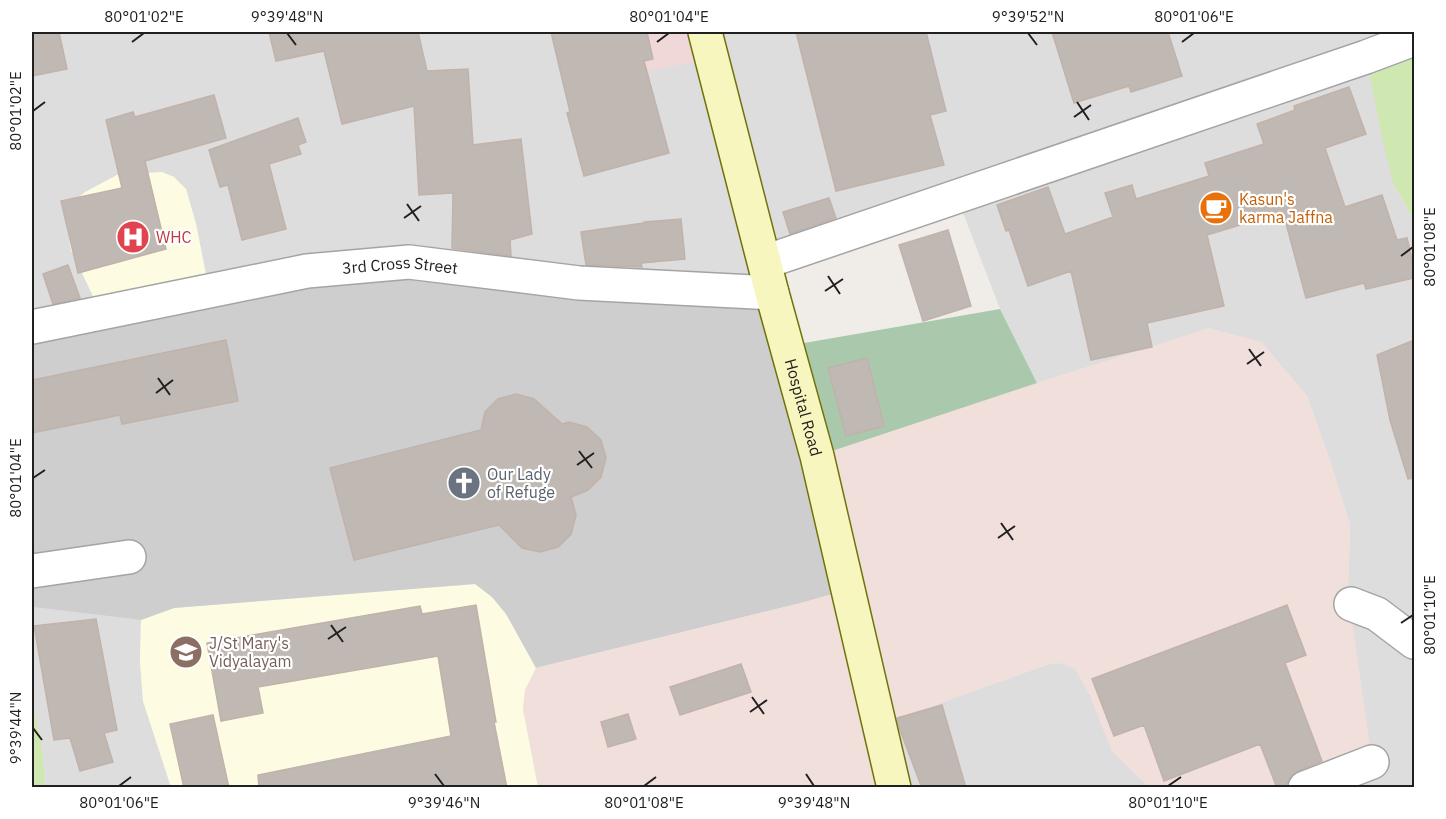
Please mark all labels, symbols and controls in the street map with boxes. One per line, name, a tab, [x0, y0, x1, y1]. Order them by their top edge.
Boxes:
text: 80°01'02"E	[104, 7, 184, 26]
text: 9°39'48"N	[251, 7, 323, 26]
text: 80°01'04"E	[629, 7, 709, 26]
text: 9°39'52"N	[992, 7, 1064, 26]
text: 80°01'06"E	[1154, 7, 1234, 26]
text: 80°01'02"E	[6, 71, 25, 151]
place label: Kasun's karma Jaffna	[1239, 189, 1333, 227]
cafe icon: Kasun's karma Jaffna	[1198, 190, 1234, 226]
text: 80°01'08"E	[1420, 207, 1439, 287]
hospital icon: WHC	[115, 219, 151, 255]
place label: WHC	[156, 227, 192, 247]
street label: 3rd Cross Street	[341, 252, 459, 278]
street label: Hospital Road	[781, 356, 827, 458]
text: 80°01'04"E	[6, 438, 25, 518]
place label: Our Lady of Refuge	[487, 464, 555, 502]
church icon: Our Lady of Refuge	[446, 465, 482, 501]
text: 80°01'10"E	[1420, 575, 1439, 655]
place label: J/St Mary's Vidyalayam	[209, 633, 291, 671]
school or university icon: J/St Mary's Vidyalayam	[168, 634, 204, 670]
text: 9°39'44"N	[6, 692, 25, 764]
text: 80°01'06"E	[79, 793, 159, 812]
text: 9°39'46"N	[408, 793, 480, 812]
text: 80°01'08"E	[604, 793, 684, 812]
text: 9°39'48"N	[778, 793, 850, 812]
text: 80°01'10"E	[1128, 793, 1208, 812]

